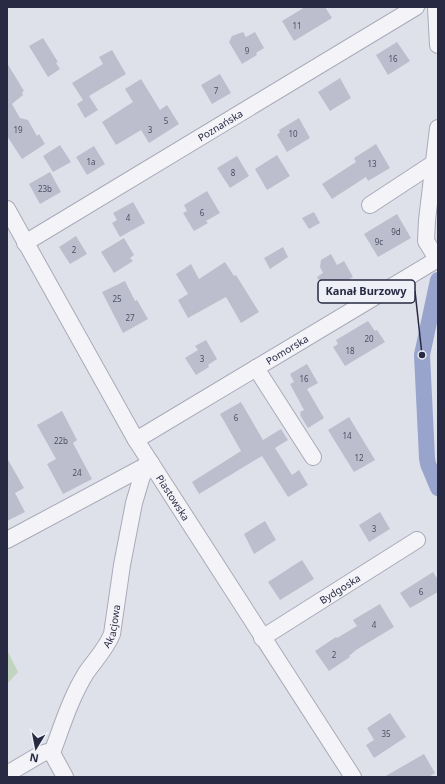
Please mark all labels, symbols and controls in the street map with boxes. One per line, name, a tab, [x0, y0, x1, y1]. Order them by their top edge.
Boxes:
house number: 11	[292, 20, 302, 31]
house number: 9	[245, 45, 250, 56]
house number: 16	[388, 53, 398, 64]
house number: 7	[214, 85, 219, 96]
street label: Poznańska	[195, 106, 245, 144]
house number: 5	[164, 115, 169, 126]
house number: 19	[13, 124, 23, 135]
house number: 3	[148, 124, 153, 135]
house number: 10	[288, 128, 298, 139]
house number: 1a	[86, 156, 96, 167]
house number: 13	[367, 158, 377, 169]
house number: 8	[231, 167, 236, 178]
house number: 23b	[38, 183, 52, 194]
house number: 6	[200, 207, 205, 218]
house number: 4	[126, 212, 131, 223]
house number: 9d	[391, 226, 401, 237]
house number: 9c	[375, 236, 383, 247]
house number: 2	[72, 244, 77, 255]
callout: Kanał Burzowy	[318, 280, 415, 303]
text: Kanał Burzowy	[325, 283, 407, 298]
house number: 25	[112, 293, 122, 304]
house number: 27	[125, 312, 135, 323]
street label: Pomorska	[263, 331, 311, 368]
house number: 20	[364, 333, 374, 344]
house number: 18	[345, 345, 355, 356]
house number: 3	[200, 353, 205, 364]
house number: 16	[299, 373, 309, 384]
house number: 6	[234, 412, 239, 423]
house number: 14	[342, 430, 352, 441]
house number: 22b	[54, 435, 68, 446]
house number: 12	[354, 452, 364, 463]
house number: 24	[72, 467, 82, 478]
street label: Piastowska	[153, 472, 193, 523]
house number: 3	[372, 523, 377, 534]
street label: Bydgoska	[317, 571, 363, 607]
house number: 6	[419, 586, 424, 597]
street label: Akacjowa	[99, 604, 123, 650]
house number: 4	[372, 619, 377, 630]
house number: 2	[332, 649, 337, 660]
north arrow	[16, 728, 56, 768]
house number: 35	[381, 728, 391, 739]
text: N	[28, 750, 40, 767]

